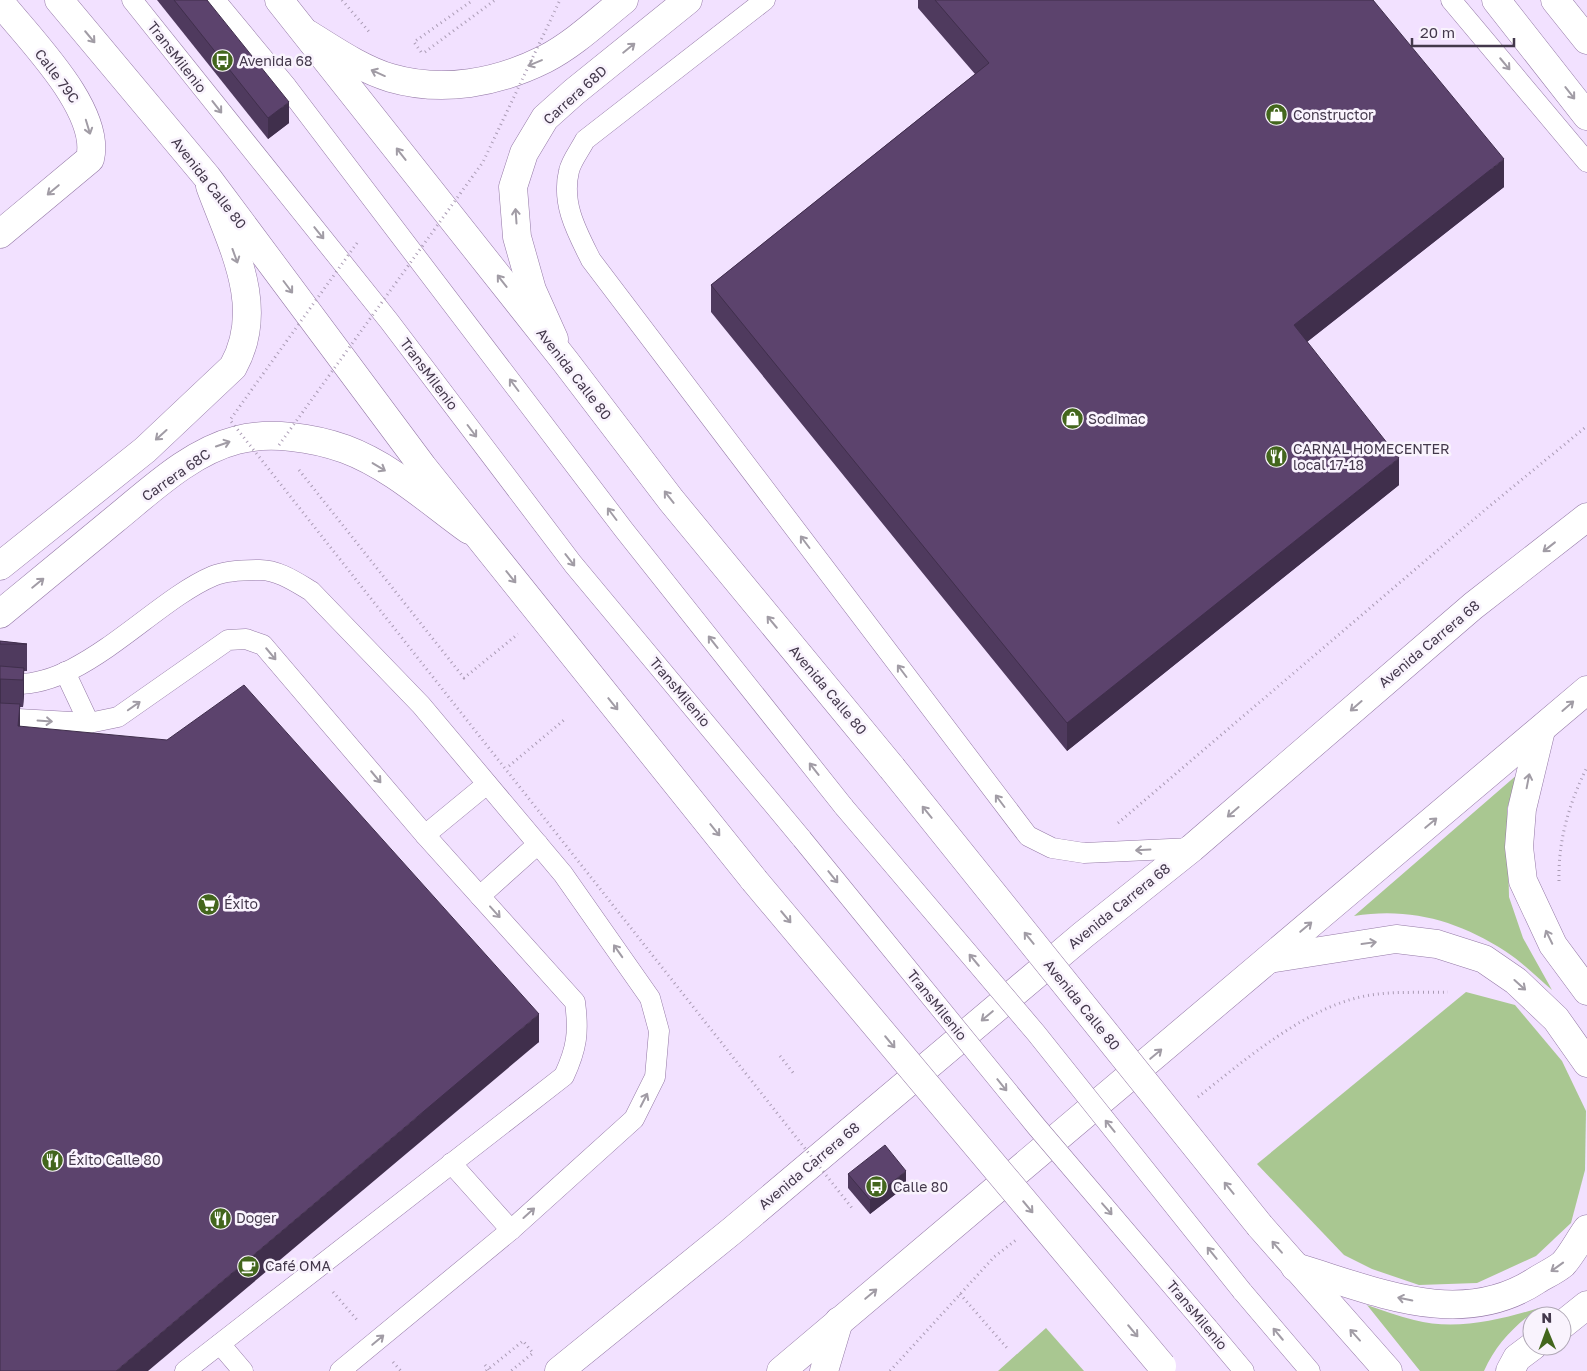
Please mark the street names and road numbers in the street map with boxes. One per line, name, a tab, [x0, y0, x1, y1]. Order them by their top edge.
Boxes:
street label: TransMilenio	[144, 18, 210, 96]
street label: Calle 79C	[32, 45, 83, 106]
street label: Carrera 68D	[539, 62, 610, 128]
street label: Avenida Calle 80	[168, 133, 250, 232]
street label: Avenida Calle 80	[533, 324, 615, 423]
street label: TransMilenio	[397, 334, 462, 413]
street label: Carrera 68C	[138, 445, 213, 504]
street label: Avenida Carrera 68	[1375, 596, 1483, 691]
street label: Avenida Calle 80	[786, 641, 871, 738]
street label: TransMilenio	[646, 653, 714, 730]
street label: Avenida Carrera 68	[1064, 859, 1173, 952]
street label: Avenida Calle 80	[1041, 956, 1124, 1053]
street label: TransMilenio	[904, 966, 971, 1043]
street label: Avenida Carrera 68	[755, 1118, 863, 1213]
street label: TransMilenio	[1163, 1276, 1231, 1353]

